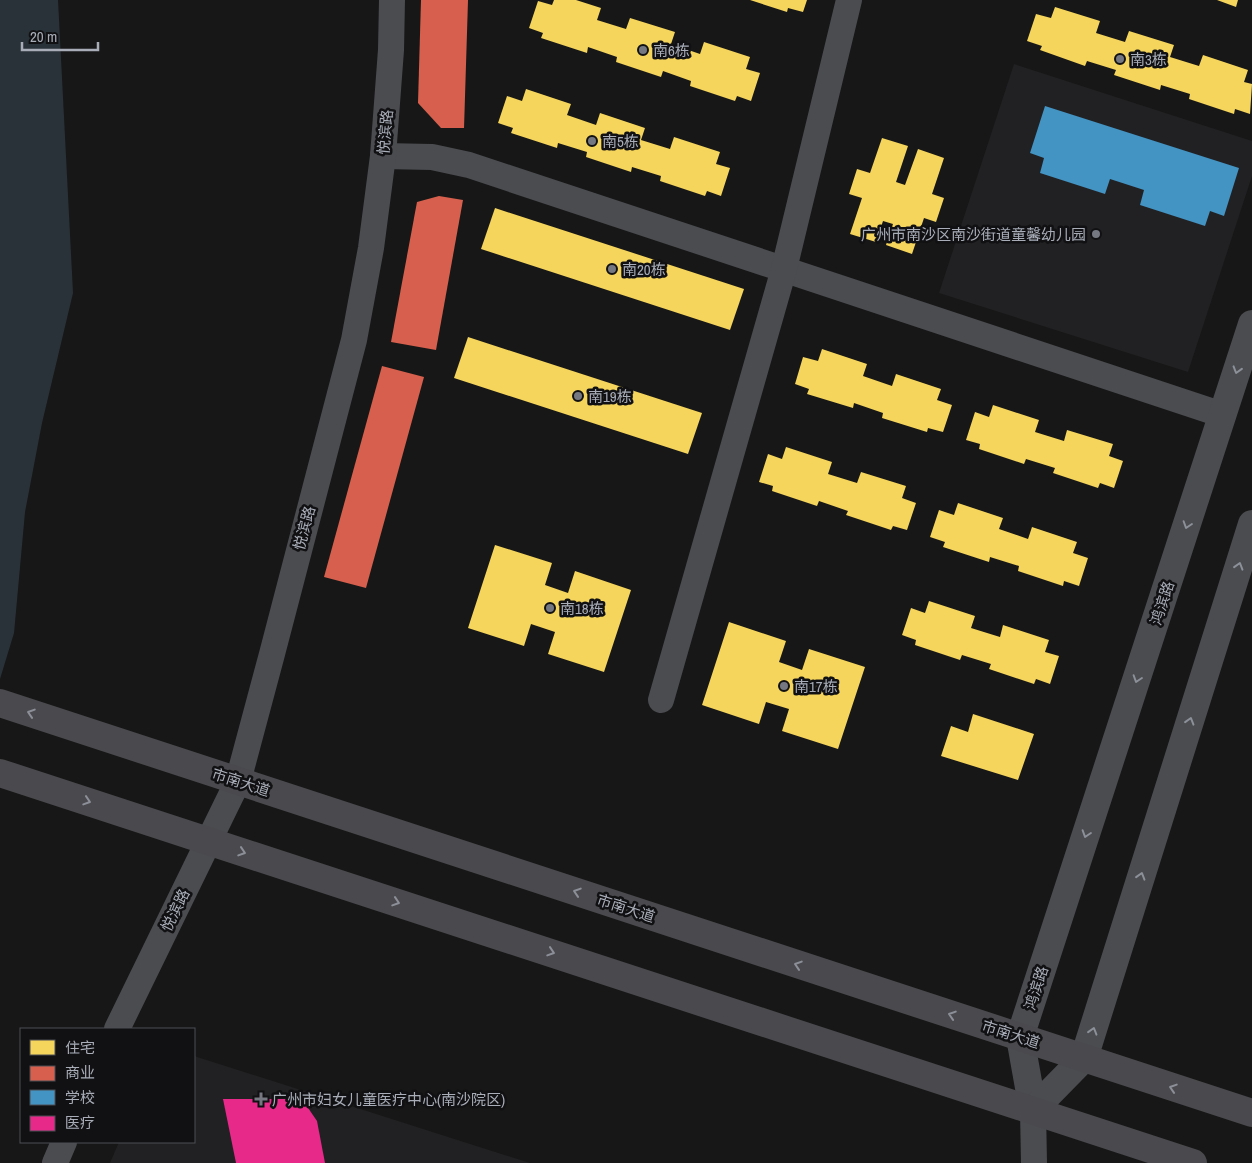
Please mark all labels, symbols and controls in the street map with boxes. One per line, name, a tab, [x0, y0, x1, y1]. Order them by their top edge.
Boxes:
scale bar	[22, 20, 99, 52]
text: 20 m	[30, 26, 57, 47]
place label: 南6栋	[653, 40, 690, 61]
marker: 南6栋	[637, 44, 649, 56]
place label: 南3栋	[1130, 49, 1167, 70]
marker: 南3栋	[1114, 53, 1126, 65]
street label: 悦滨路	[373, 109, 397, 155]
place label: 南5栋	[602, 131, 639, 152]
marker: 南5栋	[586, 135, 598, 147]
place label: 广州市南沙区南沙街道童馨幼儿园	[861, 224, 1086, 245]
marker: 广州市南沙区南沙街道童馨幼儿园	[1090, 228, 1102, 240]
place label: 南20栋	[622, 259, 666, 280]
marker: 南20栋	[606, 263, 618, 275]
one-way arrow	[1233, 366, 1243, 374]
place label: 南19栋	[588, 386, 632, 407]
marker: 南19栋	[572, 390, 584, 402]
street label: 悦滨路	[288, 504, 320, 552]
one-way arrow	[1183, 520, 1193, 528]
one-way arrow	[1233, 563, 1243, 571]
street label: 鸿滨路	[1145, 578, 1179, 628]
place label: 南18栋	[560, 598, 604, 619]
marker: 南18栋	[544, 602, 556, 614]
one-way arrow	[1133, 675, 1143, 683]
place label: 南17栋	[794, 676, 838, 697]
marker: 南17栋	[778, 680, 790, 692]
one-way arrow	[27, 709, 36, 719]
one-way arrow	[1184, 718, 1194, 726]
street label: 市南大道	[209, 763, 273, 801]
one-way arrow	[82, 796, 91, 806]
one-way arrow	[1082, 829, 1092, 837]
one-way arrow	[237, 846, 245, 856]
one-way arrow	[1136, 873, 1146, 881]
street label: 悦滨路	[156, 885, 194, 935]
one-way arrow	[573, 888, 581, 898]
street label: 市南大道	[594, 889, 658, 927]
one-way arrow	[392, 896, 400, 906]
one-way arrow	[546, 946, 554, 956]
one-way arrow	[794, 960, 802, 970]
street label: 鸿滨路	[1019, 963, 1053, 1013]
one-way arrow	[948, 1011, 957, 1021]
street label: 市南大道	[979, 1015, 1043, 1053]
legend	[20, 1028, 195, 1143]
one-way arrow	[1087, 1028, 1097, 1036]
text: 住宅	[65, 1037, 95, 1058]
text: 商业	[65, 1062, 95, 1083]
one-way arrow	[1169, 1083, 1178, 1093]
text: 学校	[65, 1087, 95, 1108]
place label: 广州市妇女儿童医疗中心(南沙院区)	[272, 1089, 505, 1110]
marker: 广州市妇女儿童医疗中心(南沙院区)	[254, 1092, 268, 1106]
text: 医疗	[65, 1112, 95, 1133]

